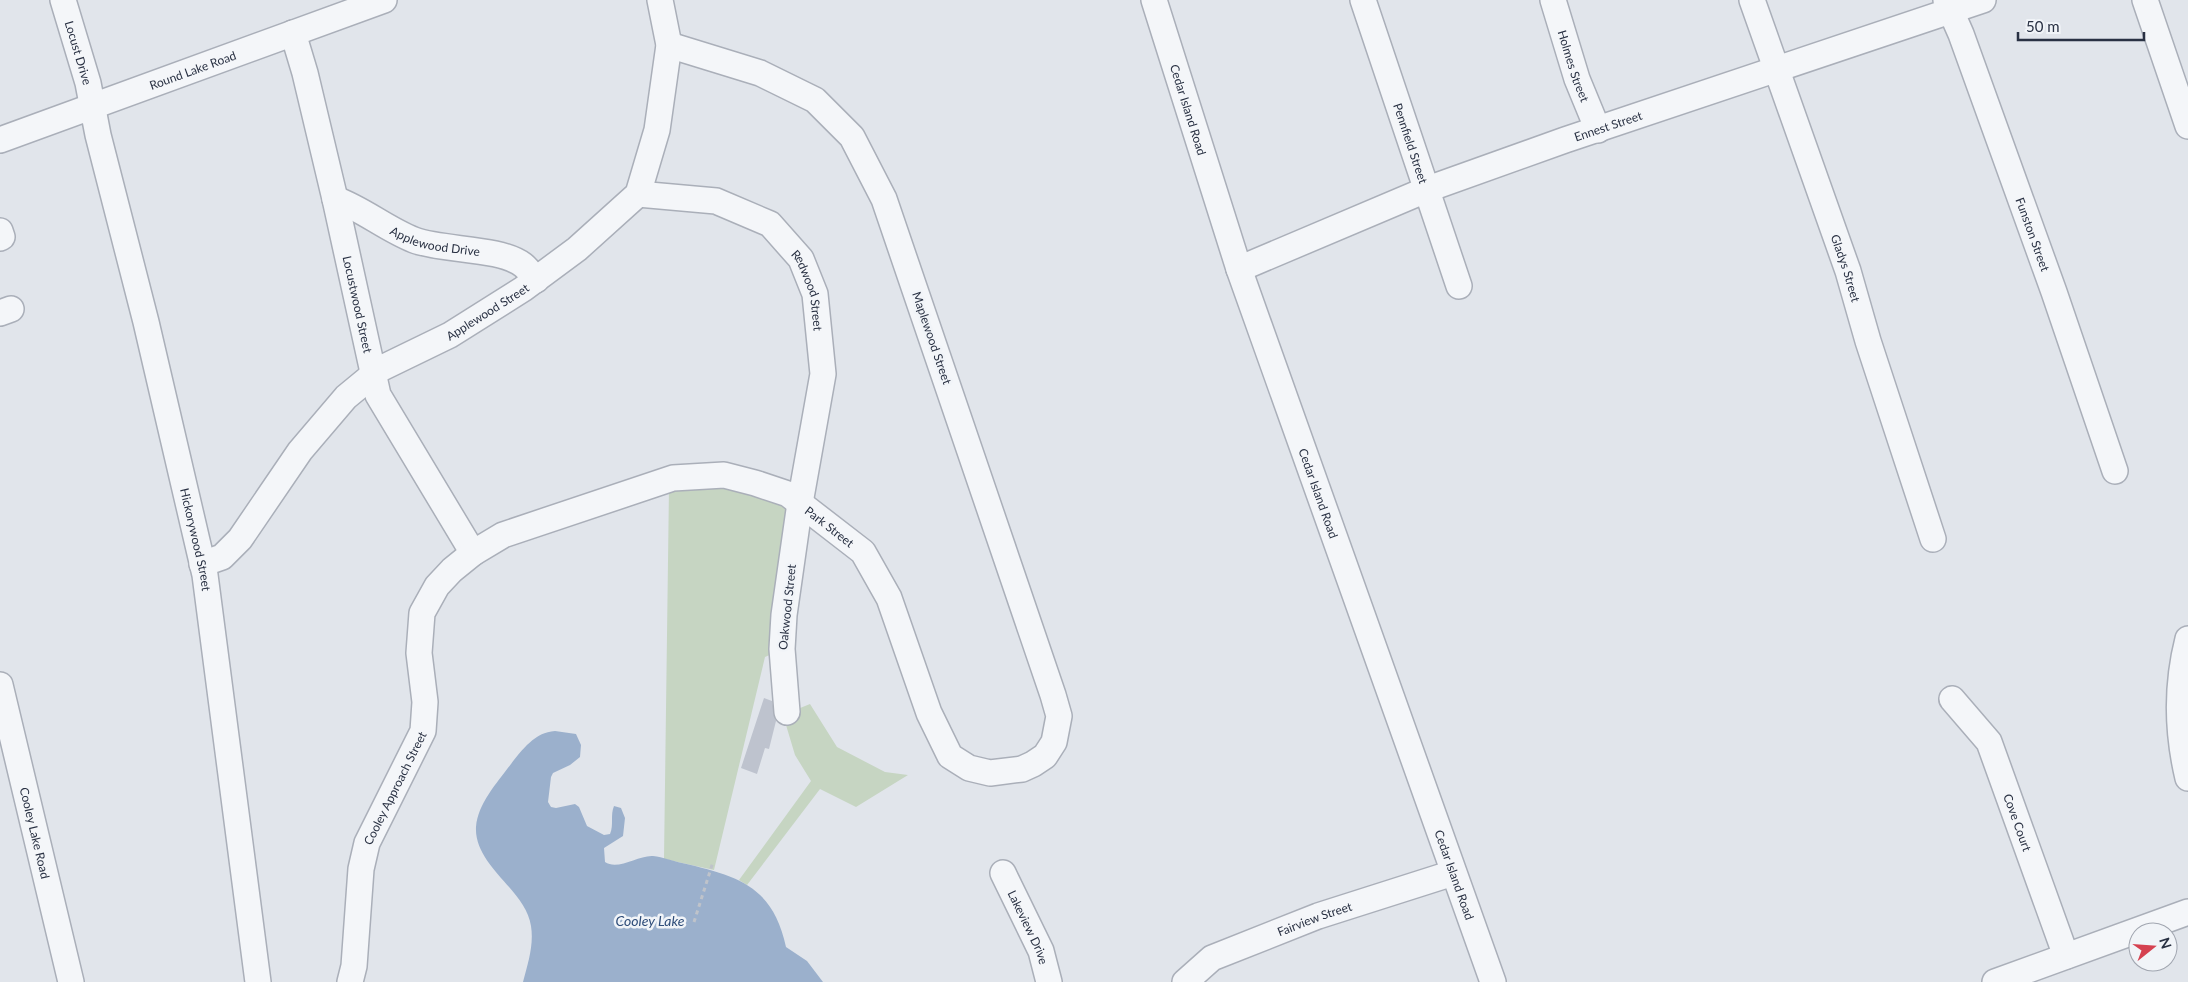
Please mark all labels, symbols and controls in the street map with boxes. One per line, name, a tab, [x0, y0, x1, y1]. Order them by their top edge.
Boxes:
scale bar	[2018, 10, 2144, 42]
text: 50 m	[2026, 17, 2060, 35]
street label: Locust Drive	[62, 19, 96, 87]
street label: Holmes Street	[1555, 28, 1593, 105]
street label: Round Lake Road	[147, 47, 238, 92]
street label: Cedar Island Road	[1167, 62, 1210, 157]
street label: Pennfield Street	[1391, 101, 1432, 186]
street label: Ennest Street	[1572, 107, 1645, 144]
street label: Funston Street	[2013, 195, 2054, 274]
street label: Applewood Drive	[388, 222, 481, 259]
street label: Gladys Street	[1828, 232, 1864, 304]
street label: Redwood Street	[789, 246, 826, 332]
street label: Locustwood Street	[340, 254, 376, 355]
street label: Applewood Street	[443, 279, 532, 343]
street label: Maplewood Street	[909, 290, 955, 387]
street label: Cedar Island Road	[1296, 446, 1342, 540]
street label: Hickorywood Street	[177, 487, 215, 593]
street label: Park Street	[802, 503, 858, 550]
street label: Oakwood Street	[775, 563, 799, 650]
street label: Cooley Approach Street	[360, 728, 429, 847]
street label: Cooley Lake Road	[17, 786, 54, 880]
street label: Cove Court	[2001, 791, 2035, 854]
street label: Cedar Island Road	[1432, 828, 1478, 922]
street label: Lakeview Drive	[1005, 888, 1052, 966]
street label: Fairview Street	[1275, 898, 1354, 939]
water label: Cooley Lake	[616, 912, 685, 929]
north arrow	[2128, 922, 2178, 972]
text: N	[2156, 935, 2176, 951]

